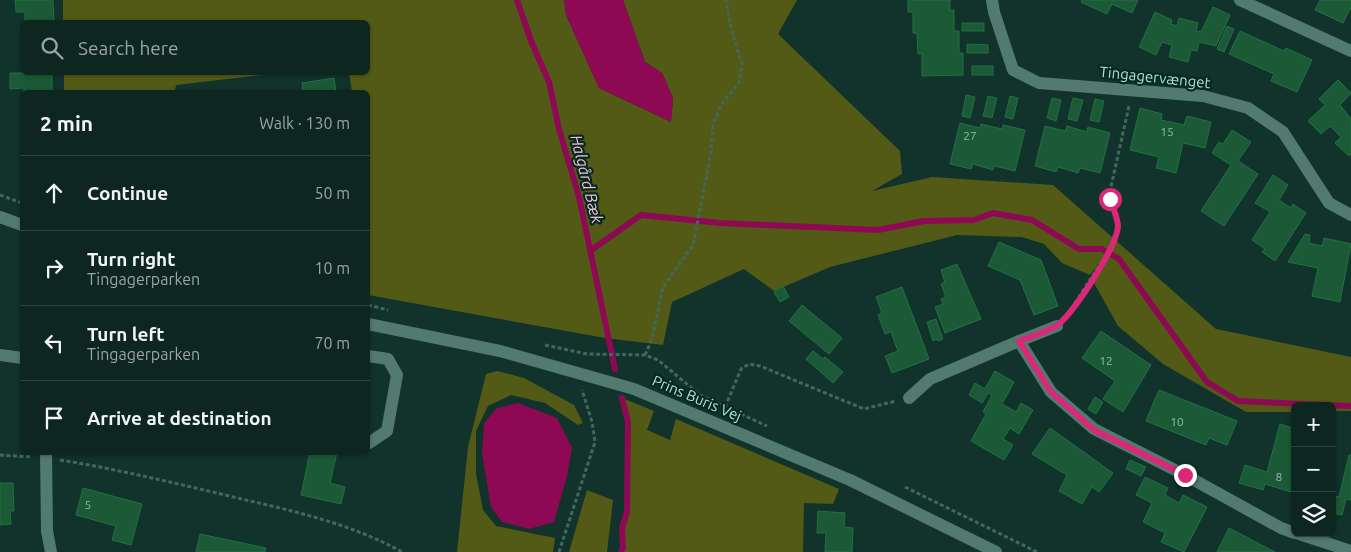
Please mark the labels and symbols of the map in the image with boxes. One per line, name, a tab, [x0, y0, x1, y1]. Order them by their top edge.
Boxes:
street label: Tingagervænget	[1099, 63, 1212, 91]
house number: 15	[1160, 125, 1174, 138]
house number: 27	[963, 129, 977, 142]
water label: Halgård Bæk	[567, 133, 607, 226]
route start	[1099, 188, 1122, 211]
house number: 12	[1099, 354, 1113, 367]
street label: Prins Buris Vej	[650, 372, 744, 424]
house number: 10	[1170, 415, 1184, 428]
route end	[1174, 464, 1197, 487]
house number: 8	[1276, 470, 1283, 483]
house number: 5	[85, 498, 91, 511]

